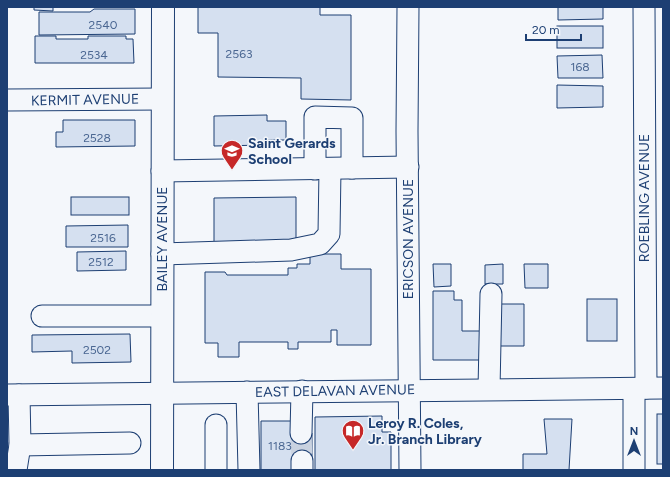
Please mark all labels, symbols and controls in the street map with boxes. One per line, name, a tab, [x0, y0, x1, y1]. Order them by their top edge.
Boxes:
scale bar	[526, 16, 581, 42]
house number: 2540	[89, 18, 118, 32]
text: 20 m	[532, 23, 560, 37]
house number: 2563	[226, 47, 252, 61]
house number: 2534	[80, 48, 108, 62]
house number: 168	[570, 60, 590, 74]
street label: KERMIT AVENUE	[31, 91, 139, 109]
house number: 2528	[83, 131, 111, 145]
street label: ROEBLING AVENUE	[636, 134, 653, 262]
place label: Saint Gerards School	[248, 135, 336, 168]
school or university icon: Saint Gerards School	[219, 138, 245, 171]
street label: ERICSON AVENUE	[400, 179, 417, 299]
street label: BAILEY AVENUE	[154, 186, 171, 292]
house number: 2516	[90, 231, 116, 245]
house number: 2512	[88, 255, 114, 269]
house number: 2502	[83, 343, 111, 357]
street label: EAST DELAVAN AVENUE	[255, 381, 415, 401]
place label: Leroy R. Coles, Jr. Branch Library	[368, 415, 483, 448]
library icon: Leroy R. Coles, Jr. Branch Library	[340, 418, 366, 451]
north arrow	[614, 421, 654, 461]
text: N	[630, 425, 638, 438]
house number: 1183	[268, 439, 292, 453]

